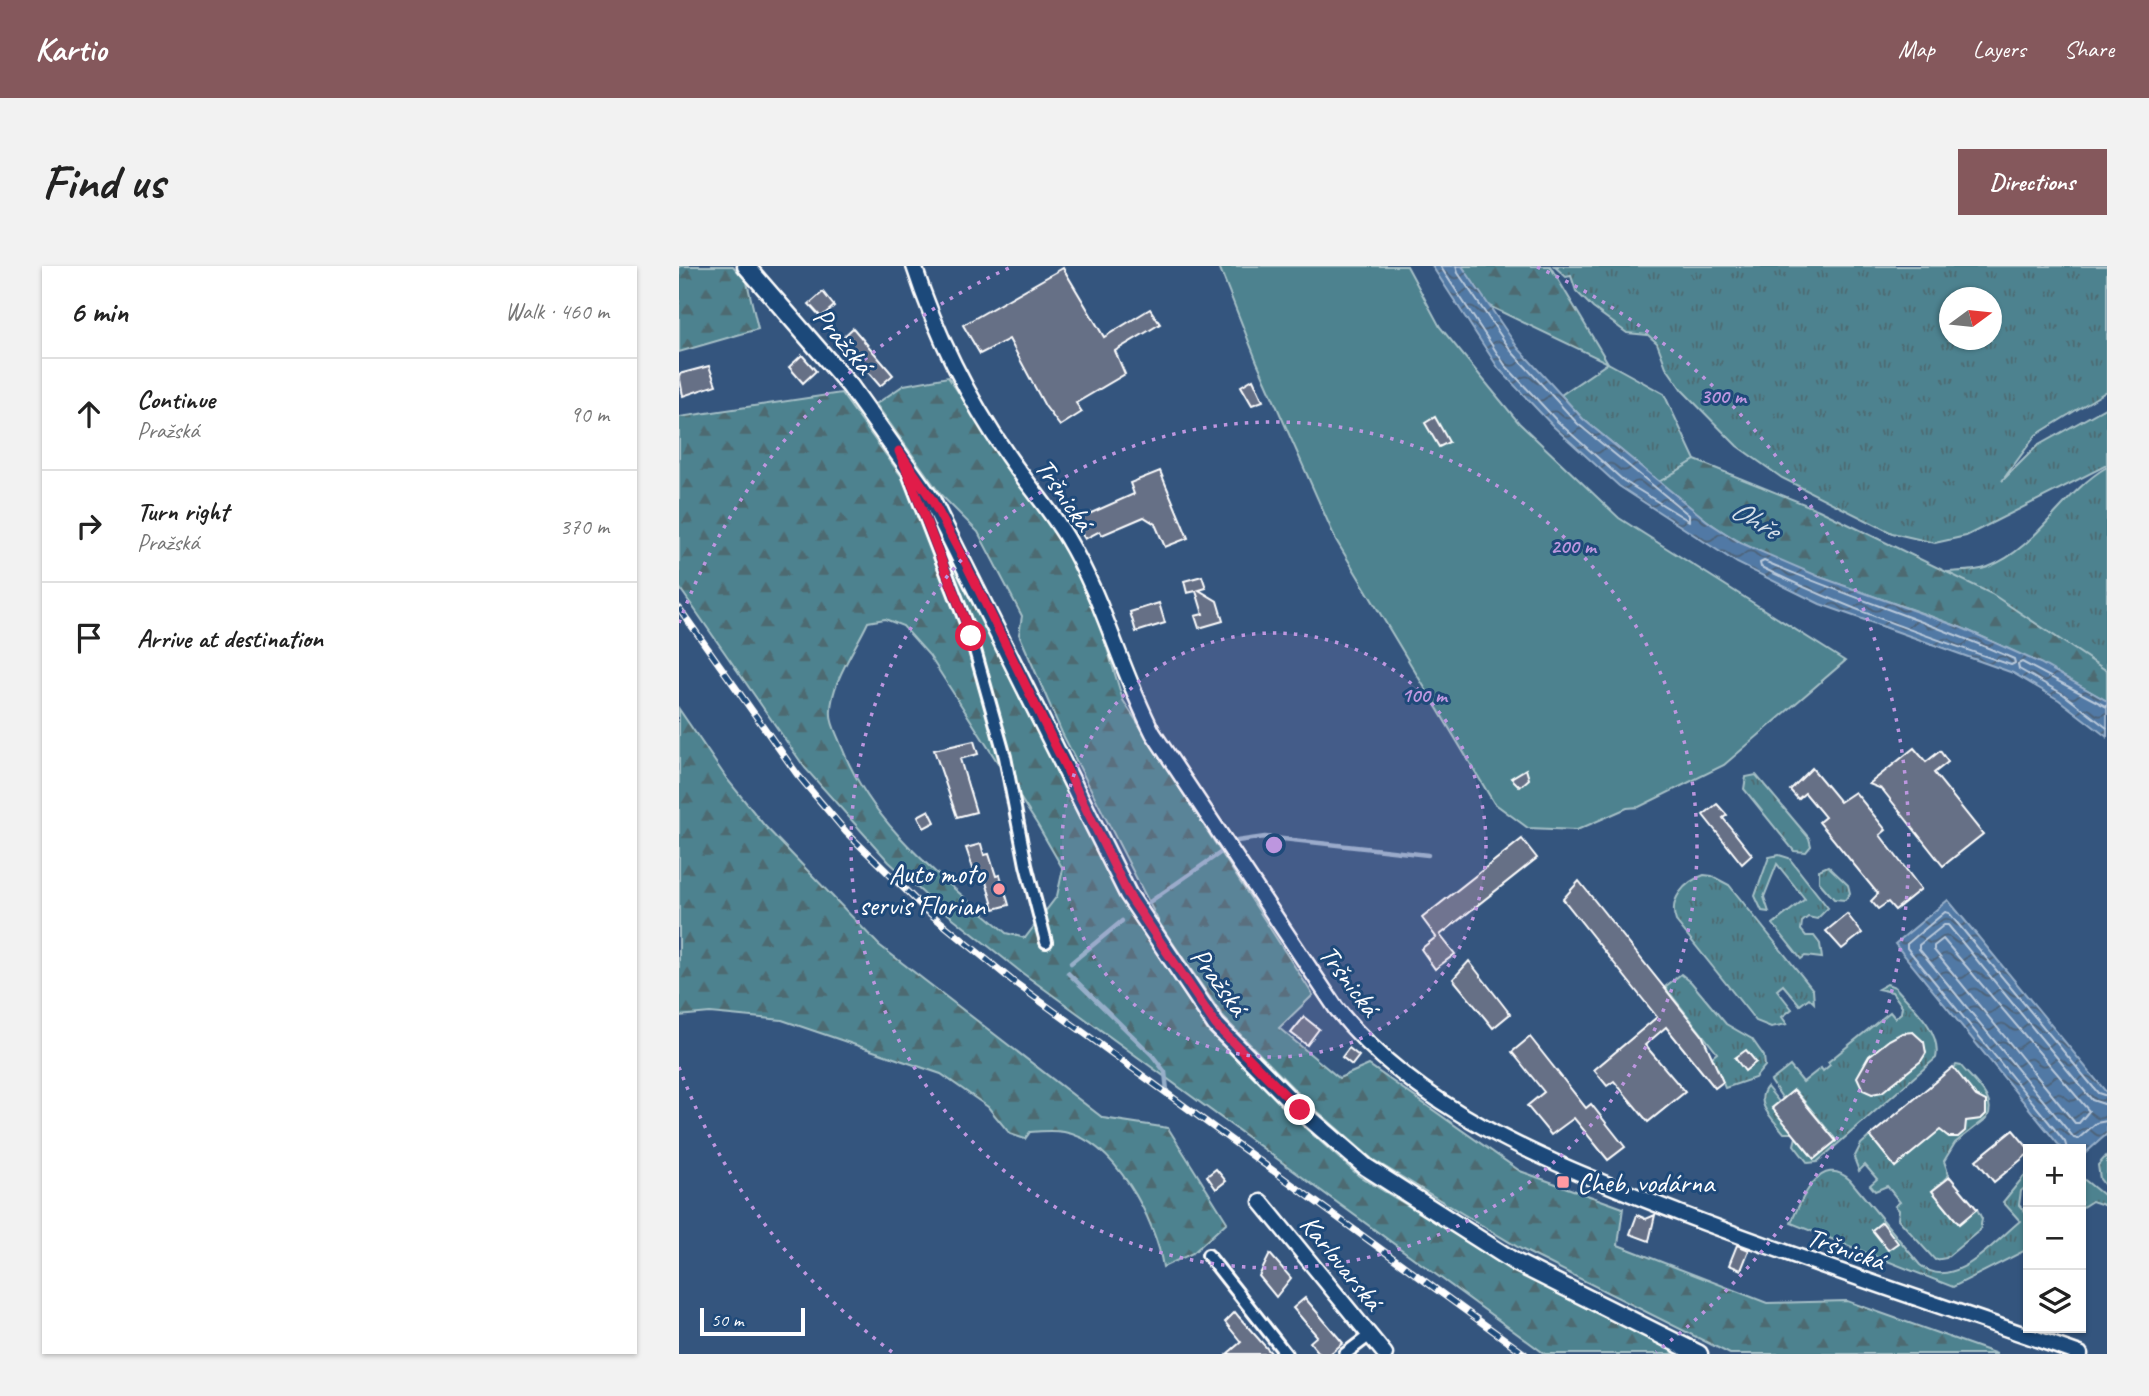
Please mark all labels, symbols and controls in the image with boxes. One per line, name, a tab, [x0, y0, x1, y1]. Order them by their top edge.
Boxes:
text: Kartio	[35, 28, 106, 70]
text: Map	[1898, 34, 1935, 64]
text: Layers	[1973, 34, 2026, 64]
text: Share	[2064, 34, 2114, 64]
button: Directions	[1958, 149, 2107, 215]
text: Find us	[42, 151, 164, 213]
north arrow	[1939, 287, 2002, 350]
text: 6 min	[70, 293, 128, 331]
text: Walk · 460 m	[505, 297, 609, 326]
street label: Pražská	[806, 300, 883, 383]
text: Continue	[137, 383, 215, 416]
text: 300 m	[1700, 383, 1748, 409]
icon: ahead	[70, 395, 108, 433]
text: 90 m	[570, 400, 609, 429]
text: Pražská	[137, 416, 199, 445]
street label: Tršnická	[1027, 451, 1104, 539]
water label: Ohře	[1724, 490, 1790, 550]
text: Turn right	[137, 495, 228, 528]
icon: right	[70, 507, 108, 545]
text: 370 m	[560, 512, 609, 541]
text: Pražská	[137, 528, 199, 557]
text: 200 m	[1550, 533, 1598, 559]
icon: arrive	[70, 619, 108, 657]
route start	[955, 620, 986, 651]
text: Arrive at destination	[137, 622, 323, 655]
text: 100 m	[1401, 682, 1449, 708]
centre of rings	[1262, 833, 1286, 857]
place label: Auto moto servis Florian	[859, 856, 987, 923]
marker: Auto moto servis Florian	[991, 881, 1007, 897]
street label: Tršnická	[1311, 938, 1389, 1025]
street label: Pražská	[1183, 940, 1258, 1025]
route end	[1284, 1094, 1315, 1125]
map controls	[2023, 1144, 2086, 1333]
button: +	[2023, 1144, 2086, 1207]
place label: Cheb, vodárna	[1577, 1165, 1716, 1200]
marker: Cheb, vodárna	[1555, 1174, 1571, 1190]
button: −	[2023, 1207, 2086, 1270]
street label: Karlovarská	[1293, 1208, 1392, 1319]
street label: Tršnická	[1802, 1219, 1892, 1279]
button: layers	[2023, 1270, 2086, 1333]
scale bar	[700, 1305, 805, 1337]
text: 50 m	[711, 1308, 743, 1332]

